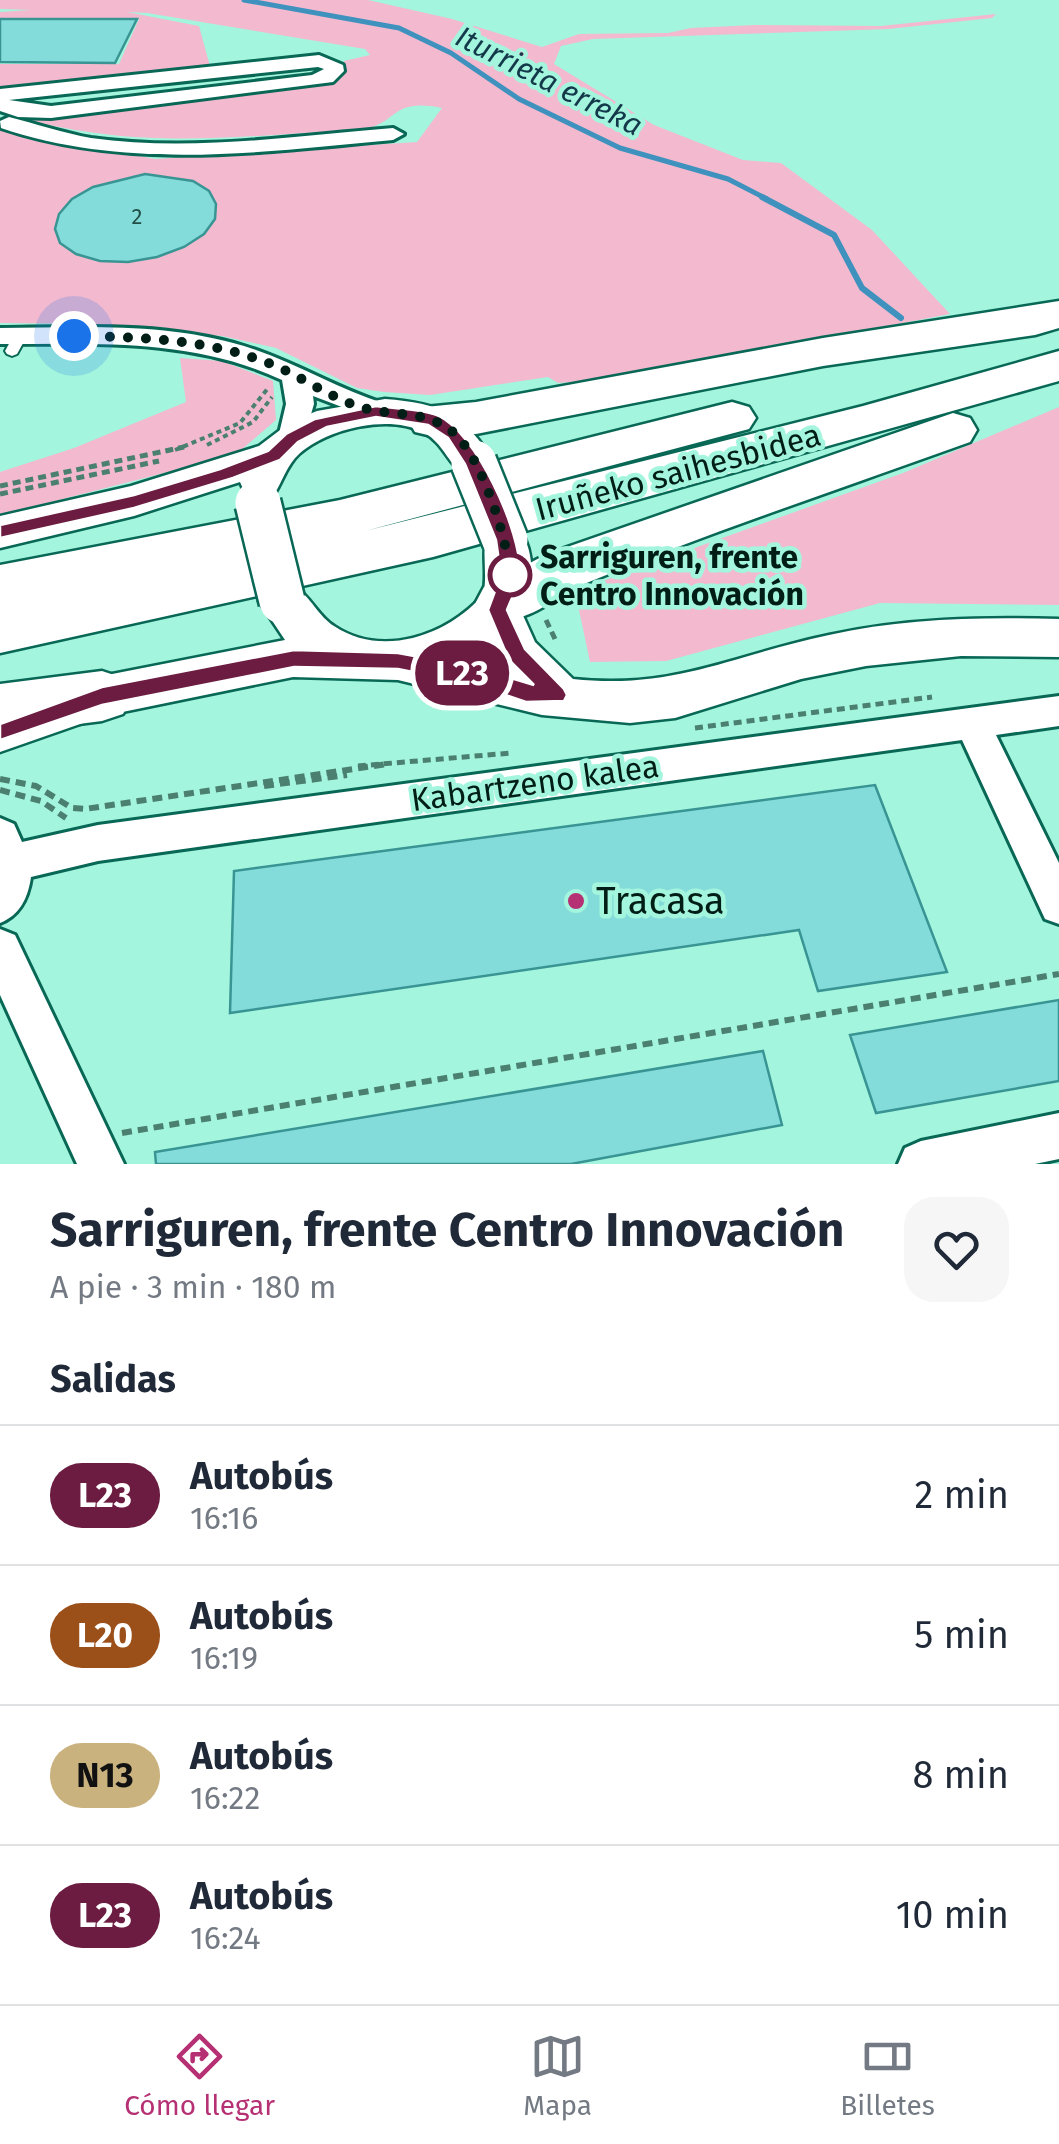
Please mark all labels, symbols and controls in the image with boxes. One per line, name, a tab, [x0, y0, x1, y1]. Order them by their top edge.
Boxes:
water label: Iturrieta erreka	[450, 18, 648, 144]
house number: 2	[132, 203, 142, 230]
your location	[49, 311, 99, 361]
street label: Iruñeko saihesbidea	[531, 416, 825, 528]
place label: Sarriguren, frente Centro Innovación	[540, 538, 804, 613]
marker: Sarriguren, frente Centro Innovación	[489, 554, 531, 596]
line badge: L23	[404, 640, 520, 706]
text: L23	[435, 652, 489, 694]
street label: Kabartzeno kalea	[409, 747, 661, 819]
place label: Tracasa	[596, 878, 725, 924]
marker: Tracasa	[565, 890, 587, 912]
button: heart	[904, 1197, 1009, 1302]
text: Sarriguren, frente Centro Innovación	[50, 1201, 845, 1259]
text: A pie · 3 min · 180 m	[50, 1268, 336, 1306]
text: Salidas	[50, 1356, 176, 1402]
text: Autobús	[190, 1453, 333, 1499]
text: 2 min	[915, 1472, 1009, 1518]
text: L23	[78, 1474, 132, 1516]
text: 16:16	[190, 1499, 258, 1537]
text: Autobús	[190, 1593, 333, 1639]
text: 5 min	[914, 1612, 1009, 1658]
text: L20	[77, 1614, 133, 1656]
text: 16:19	[190, 1639, 258, 1677]
text: Autobús	[190, 1733, 333, 1779]
text: 8 min	[912, 1752, 1009, 1798]
text: N13	[76, 1754, 134, 1796]
text: 16:22	[190, 1779, 260, 1817]
text: Autobús	[190, 1873, 333, 1919]
text: 10 min	[896, 1892, 1009, 1938]
text: L23	[78, 1894, 132, 1936]
text: 16:24	[190, 1919, 261, 1957]
tab: Cómo llegar	[124, 2029, 275, 2122]
tab: Mapa	[523, 2029, 592, 2122]
tab: Billetes	[840, 2029, 935, 2122]

